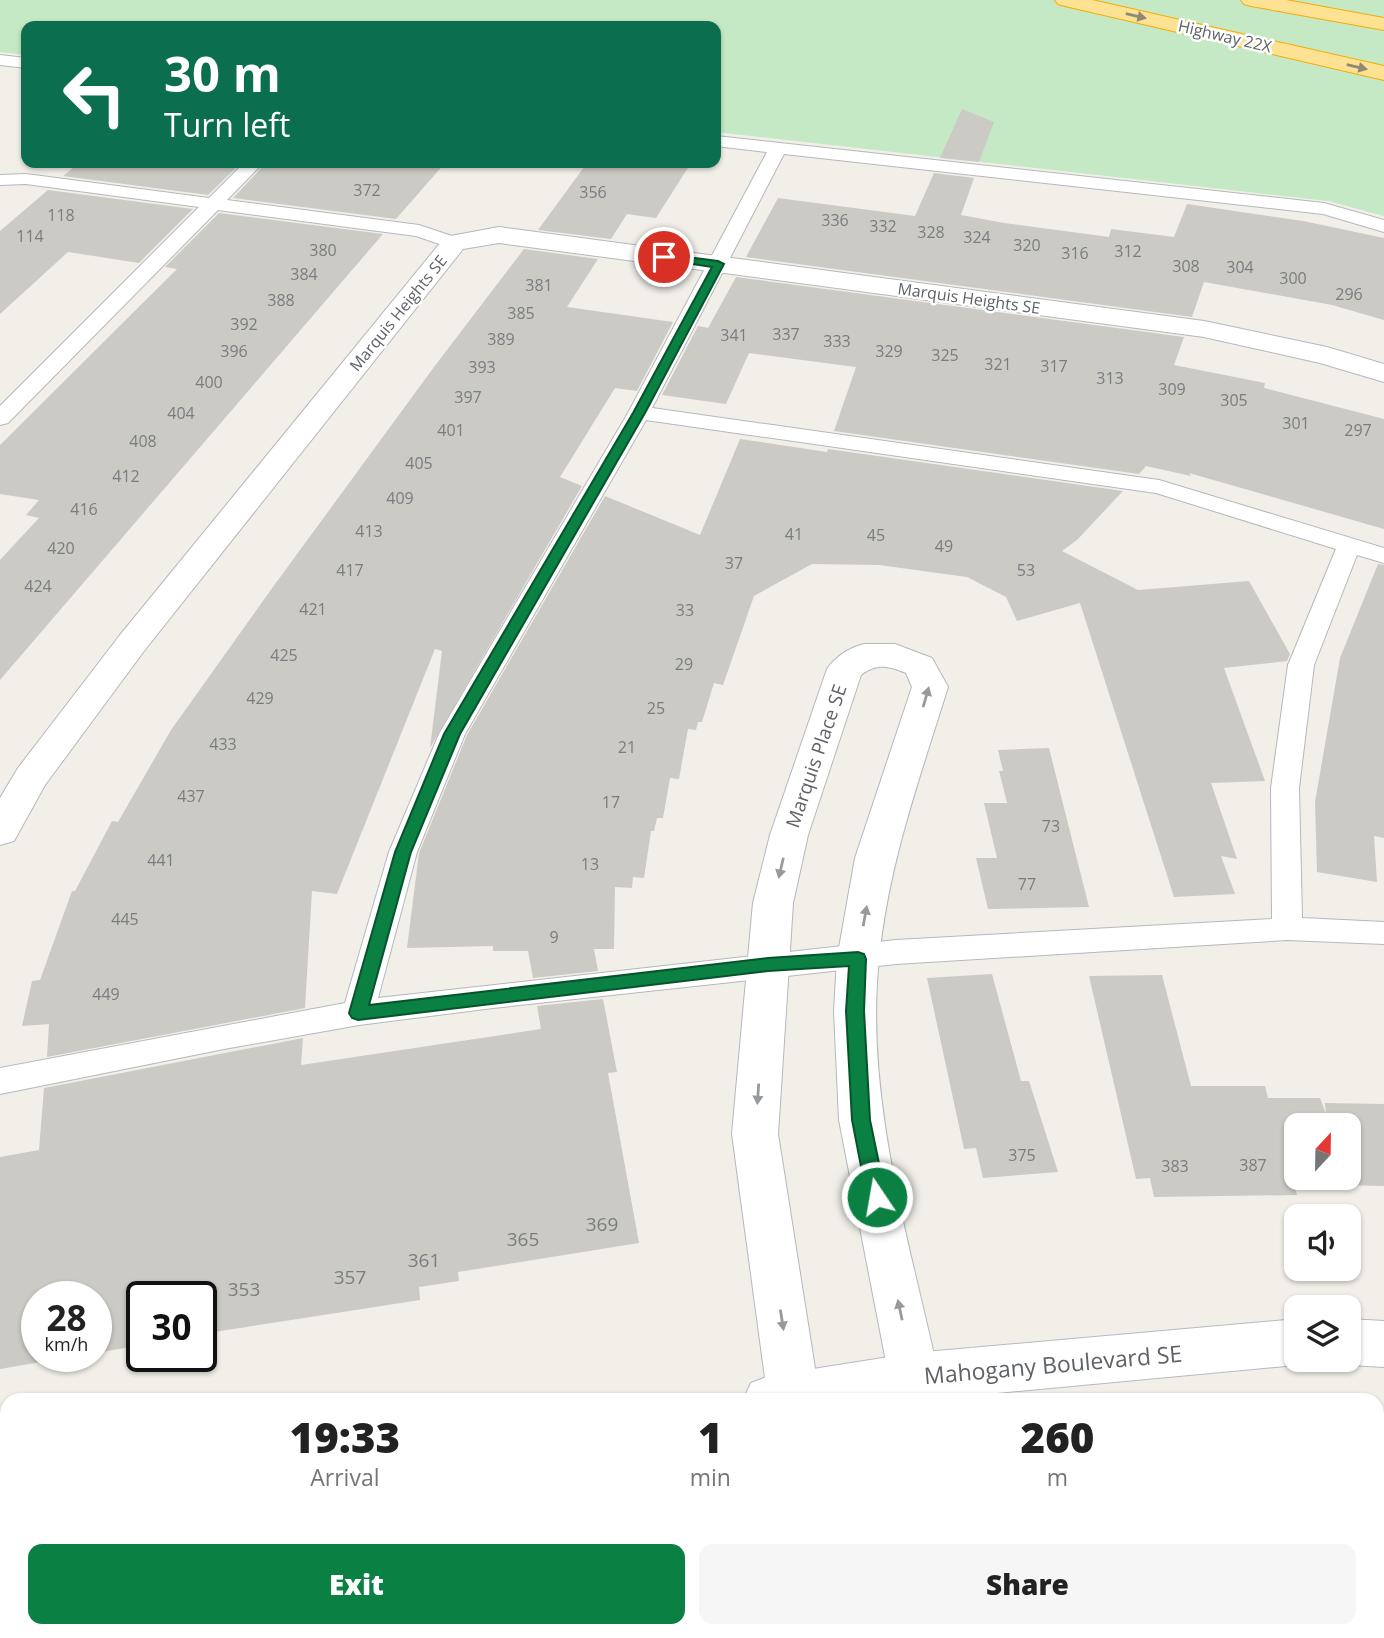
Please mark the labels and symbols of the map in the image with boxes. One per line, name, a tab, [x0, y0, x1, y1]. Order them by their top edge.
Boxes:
one-way arrow	[1125, 11, 1147, 22]
street label: Highway 22X	[1176, 15, 1275, 58]
one-way arrow	[1346, 62, 1368, 73]
house number: 372	[353, 179, 381, 201]
house number: 356	[579, 181, 607, 203]
house number: 118	[47, 204, 75, 226]
house number: 336	[821, 209, 849, 231]
house number: 332	[869, 215, 897, 237]
house number: 328	[917, 221, 945, 243]
house number: 114	[16, 225, 44, 247]
house number: 324	[963, 226, 991, 248]
pin	[634, 227, 694, 287]
house number: 320	[1013, 234, 1041, 256]
house number: 380	[309, 239, 337, 261]
house number: 312	[1114, 240, 1142, 262]
house number: 316	[1061, 242, 1089, 264]
street label: Marquis Heights SE	[344, 250, 452, 376]
house number: 308	[1172, 255, 1200, 277]
house number: 304	[1226, 256, 1254, 278]
house number: 384	[290, 263, 318, 285]
house number: 300	[1279, 267, 1307, 289]
house number: 381	[525, 274, 553, 296]
street label: Marquis Heights SE	[896, 277, 1042, 319]
house number: 296	[1335, 283, 1363, 305]
house number: 388	[267, 289, 295, 311]
house number: 385	[507, 302, 535, 324]
house number: 392	[230, 313, 258, 335]
house number: 337	[772, 323, 800, 345]
house number: 341	[720, 324, 748, 346]
house number: 389	[487, 328, 515, 350]
house number: 333	[823, 330, 851, 352]
house number: 396	[220, 340, 248, 362]
house number: 329	[875, 340, 903, 362]
house number: 325	[931, 344, 959, 366]
house number: 321	[984, 353, 1012, 375]
house number: 317	[1040, 355, 1068, 377]
house number: 393	[468, 356, 496, 378]
house number: 313	[1096, 367, 1124, 389]
house number: 400	[195, 371, 223, 393]
house number: 309	[1158, 378, 1186, 400]
house number: 397	[454, 386, 482, 408]
house number: 305	[1220, 389, 1248, 411]
house number: 404	[167, 402, 195, 424]
house number: 301	[1282, 412, 1310, 434]
house number: 401	[437, 419, 465, 441]
house number: 297	[1344, 419, 1372, 441]
house number: 408	[129, 430, 157, 452]
house number: 405	[405, 452, 433, 474]
house number: 412	[112, 465, 140, 487]
house number: 409	[386, 487, 414, 509]
house number: 416	[70, 498, 98, 520]
house number: 413	[355, 520, 383, 542]
house number: 41	[785, 523, 803, 545]
house number: 45	[867, 524, 885, 546]
house number: 49	[935, 535, 953, 557]
house number: 420	[47, 537, 75, 559]
house number: 37	[725, 552, 743, 574]
house number: 417	[336, 559, 364, 581]
house number: 53	[1017, 559, 1035, 581]
house number: 424	[24, 575, 52, 597]
house number: 421	[299, 598, 327, 620]
house number: 33	[676, 599, 694, 621]
house number: 425	[270, 644, 298, 666]
house number: 29	[675, 653, 693, 675]
street label: Marquis Place SE	[779, 681, 853, 831]
house number: 429	[246, 687, 274, 709]
one-way arrow	[922, 687, 932, 708]
house number: 25	[647, 697, 665, 719]
house number: 433	[209, 733, 237, 755]
house number: 21	[618, 736, 636, 758]
house number: 437	[177, 785, 205, 807]
house number: 17	[602, 791, 620, 813]
house number: 73	[1042, 815, 1060, 837]
house number: 441	[147, 849, 175, 871]
house number: 13	[581, 853, 599, 875]
one-way arrow	[775, 857, 786, 879]
house number: 77	[1018, 873, 1036, 895]
one-way arrow	[860, 905, 871, 927]
house number: 445	[111, 908, 139, 930]
house number: 9	[549, 926, 559, 948]
house number: 449	[92, 983, 120, 1005]
one-way arrow	[752, 1084, 763, 1106]
north arrow	[1284, 1113, 1362, 1190]
house number: 375	[1008, 1144, 1036, 1166]
house number: 387	[1239, 1154, 1267, 1176]
house number: 383	[1161, 1155, 1189, 1177]
position arrow	[840, 1160, 914, 1234]
house number: 369	[586, 1211, 618, 1237]
house number: 365	[507, 1226, 539, 1252]
house number: 361	[408, 1247, 440, 1273]
house number: 357	[334, 1264, 366, 1290]
house number: 353	[228, 1276, 260, 1302]
speed limit sign: 30	[126, 1281, 217, 1372]
one-way arrow	[895, 1299, 906, 1321]
one-way arrow	[777, 1309, 788, 1331]
street label: Mahogany Boulevard SE	[923, 1337, 1183, 1391]

